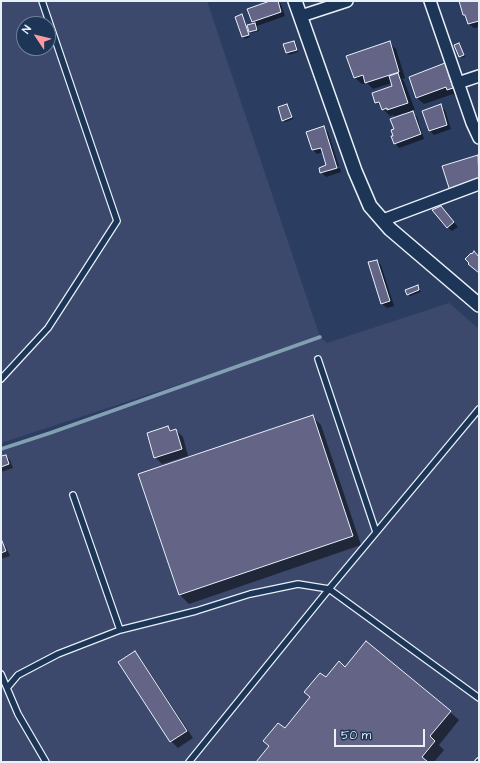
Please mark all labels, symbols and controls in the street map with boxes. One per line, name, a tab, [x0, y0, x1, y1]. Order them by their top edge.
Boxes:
north arrow	[16, 16, 56, 56]
text: N	[18, 22, 35, 37]
scale bar	[336, 721, 427, 747]
text: 50 m	[341, 727, 371, 744]

